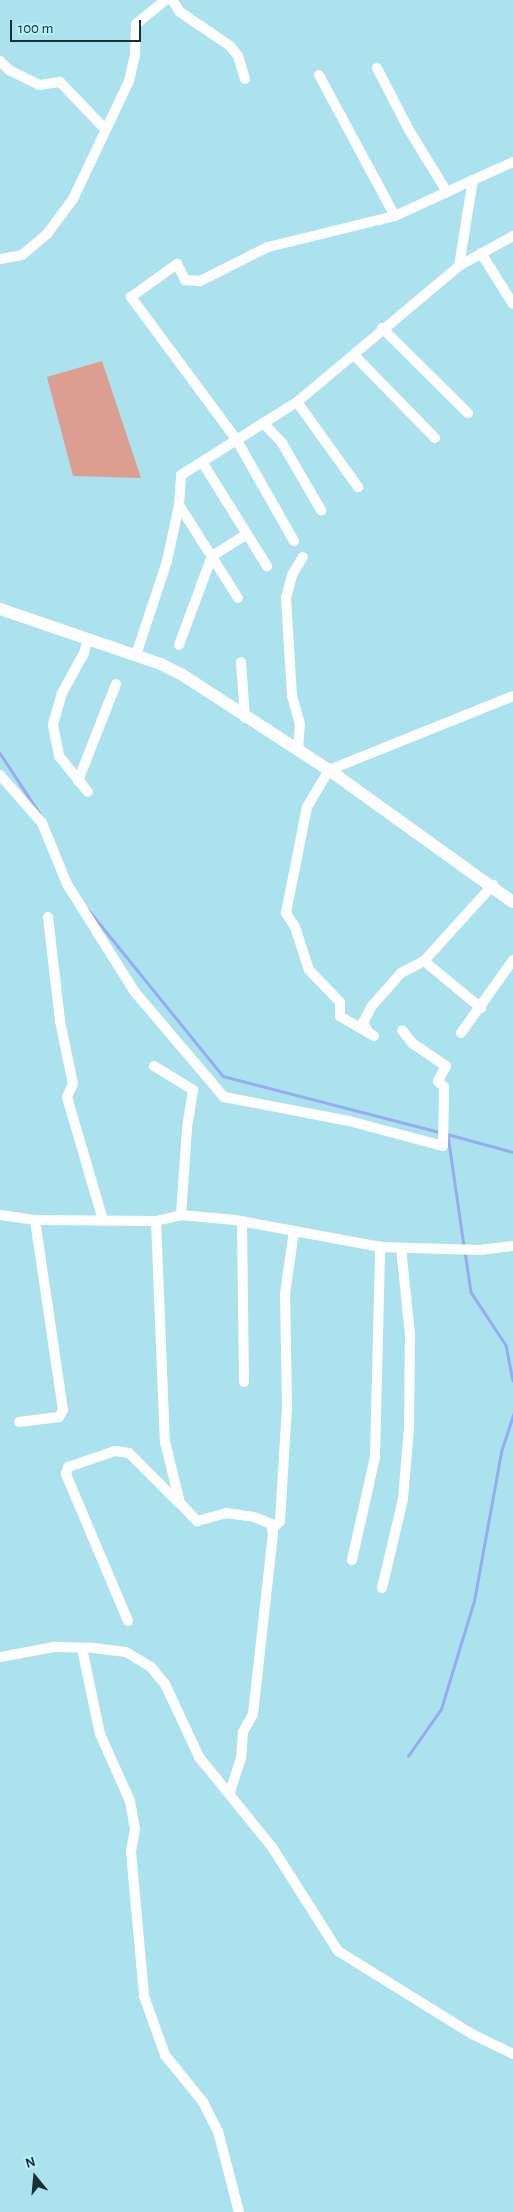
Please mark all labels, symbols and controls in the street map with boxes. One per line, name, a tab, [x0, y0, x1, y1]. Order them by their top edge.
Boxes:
scale bar	[12, 10, 144, 42]
text: 100 m	[18, 21, 53, 36]
north arrow	[10, 2152, 60, 2202]
text: N	[24, 2155, 37, 2171]

